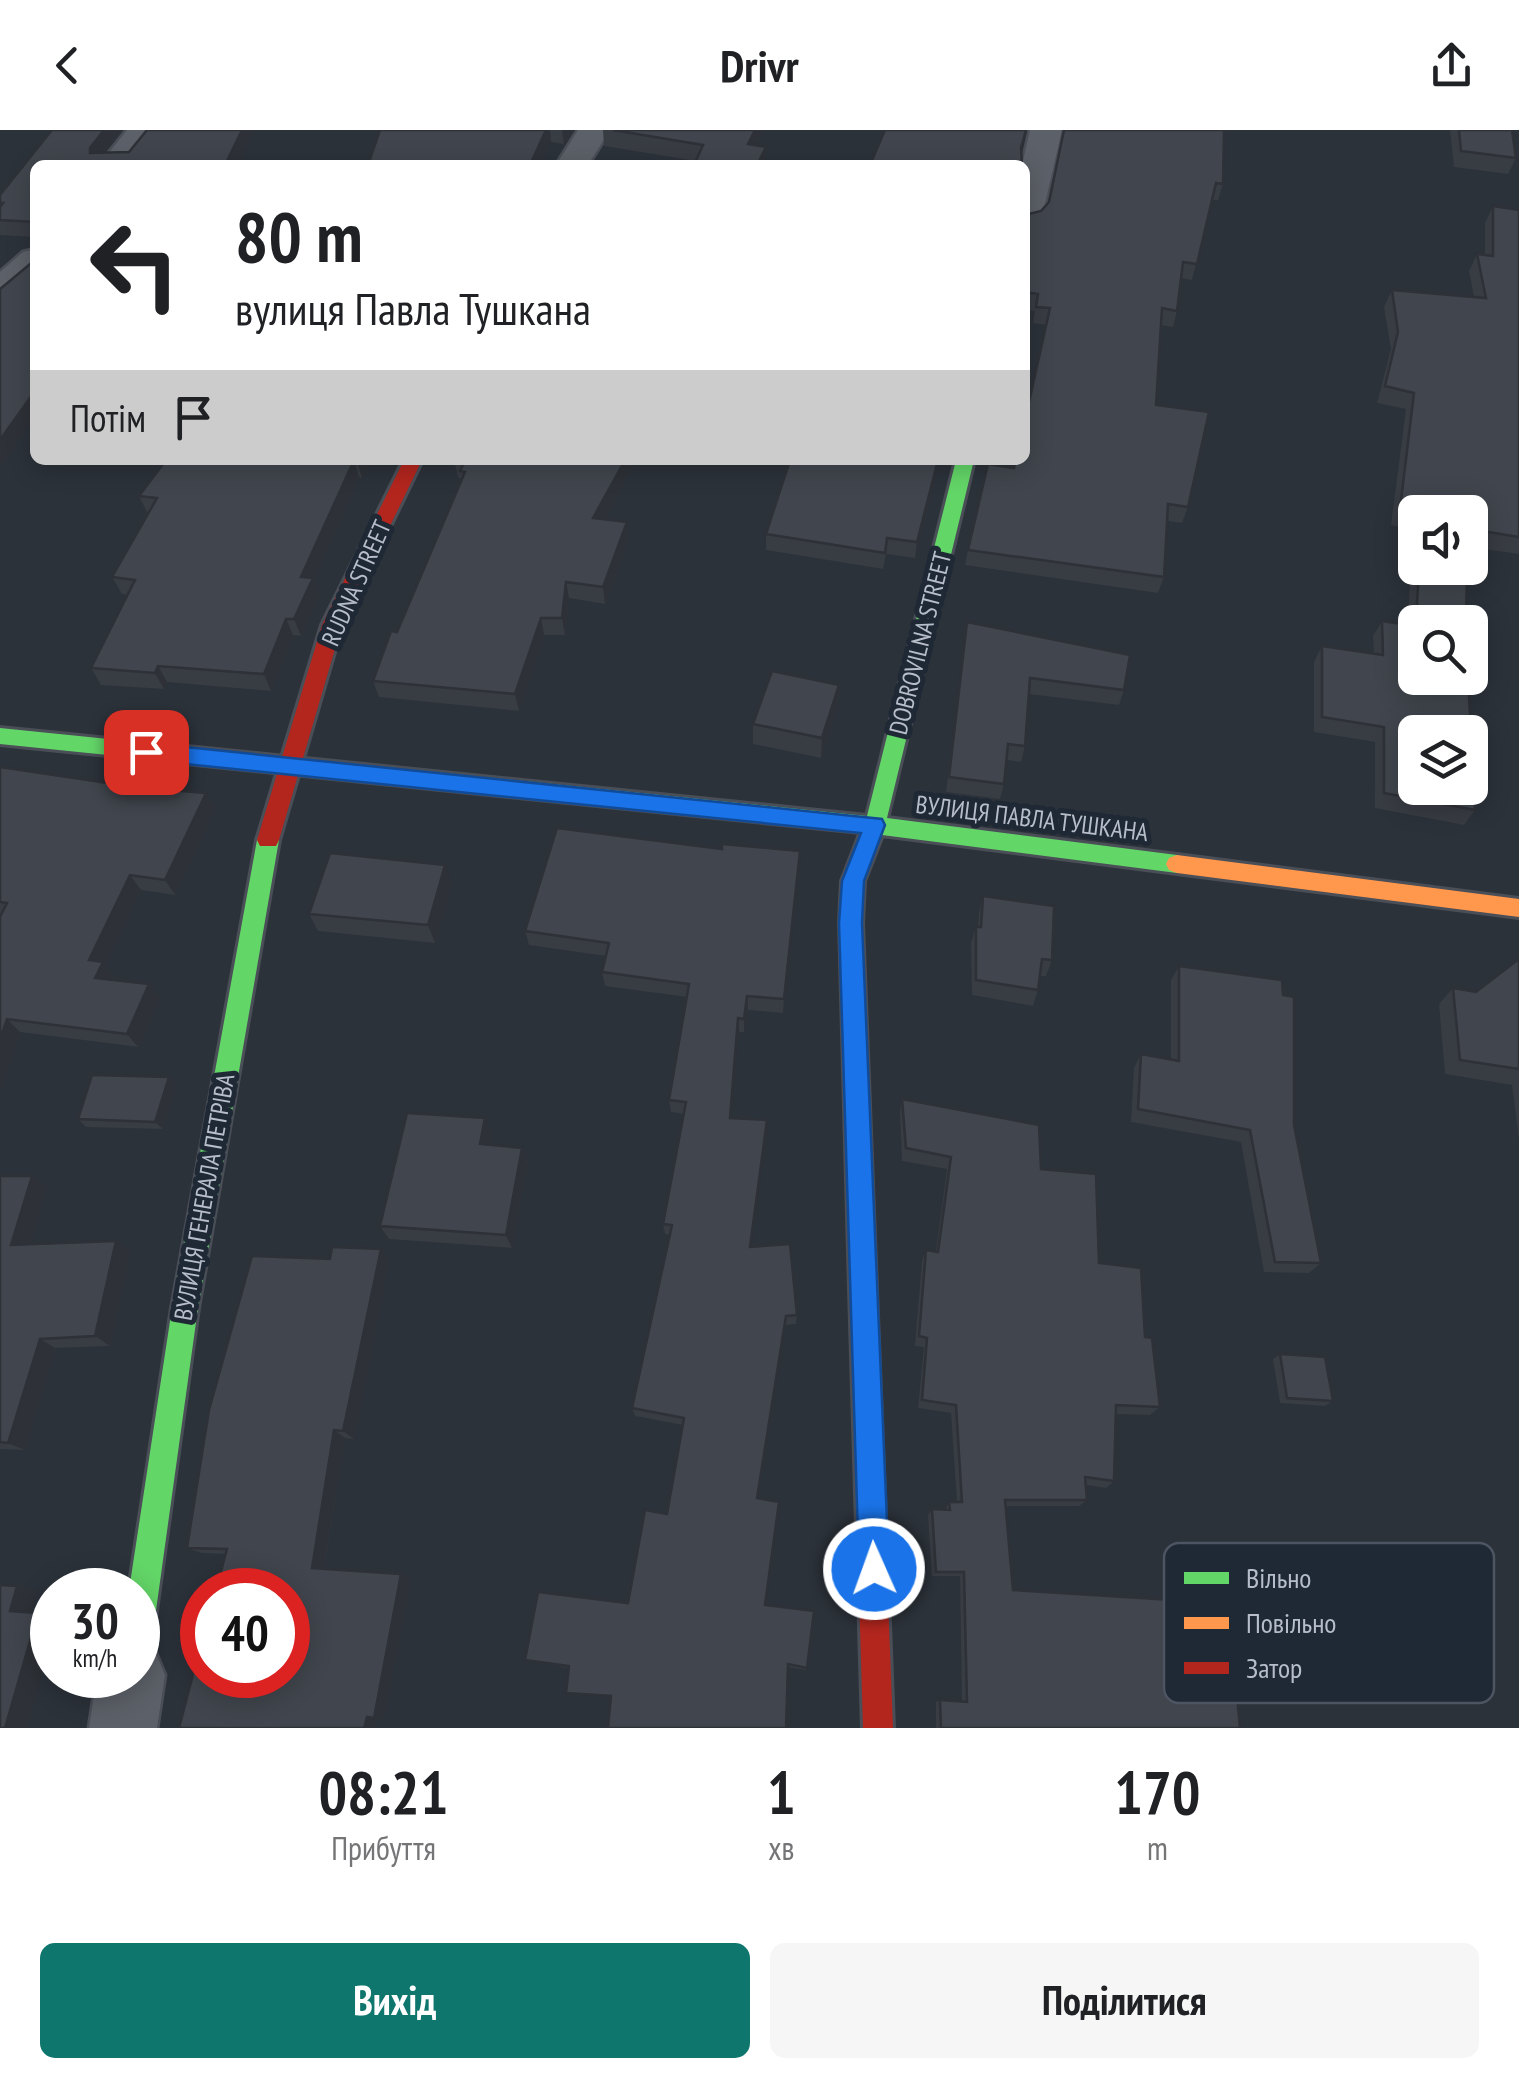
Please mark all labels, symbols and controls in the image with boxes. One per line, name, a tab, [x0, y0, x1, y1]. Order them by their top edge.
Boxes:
text: Drivr	[720, 36, 799, 94]
icon: back	[40, 38, 95, 93]
icon: share	[1424, 38, 1479, 93]
text: 80 m	[235, 191, 363, 281]
icon: left	[70, 200, 200, 330]
text: вулиця Павла Тушкана	[235, 279, 591, 337]
icon: arrive	[166, 390, 221, 445]
text: Потім	[70, 393, 146, 442]
map controls	[1398, 495, 1488, 805]
button: sound	[1398, 495, 1488, 585]
street label: RUDNA STREET	[314, 515, 398, 651]
street label: DOBROVILNA STREET	[882, 548, 958, 738]
button: search	[1398, 605, 1488, 695]
pin	[104, 710, 189, 795]
button: layers	[1398, 715, 1488, 805]
icon: arrive	[119, 725, 174, 780]
street label: ВУЛИЦЯ ПАВЛА ТУШКАНА	[914, 788, 1150, 848]
street label: ВУЛИЦЯ ГЕНЕРАЛА ПЕТРІВА	[167, 1071, 241, 1323]
position arrow	[822, 1517, 926, 1621]
legend	[1164, 1543, 1494, 1703]
text: Вільно	[1246, 1559, 1311, 1596]
speed limit sign: 40	[180, 1568, 310, 1698]
text: 30	[71, 1588, 119, 1653]
text: Повільно	[1246, 1604, 1336, 1641]
text: km/h	[73, 1642, 117, 1674]
text: Затор	[1246, 1649, 1302, 1686]
text: 08:21	[319, 1753, 448, 1831]
text: 1	[767, 1753, 796, 1831]
text: 170	[1114, 1753, 1200, 1831]
text: Прибуття	[331, 1827, 436, 1869]
text: хв	[768, 1827, 794, 1869]
text: m	[1147, 1827, 1168, 1869]
button: Вихід	[40, 1943, 750, 2058]
button: Поділитися	[770, 1943, 1479, 2058]

